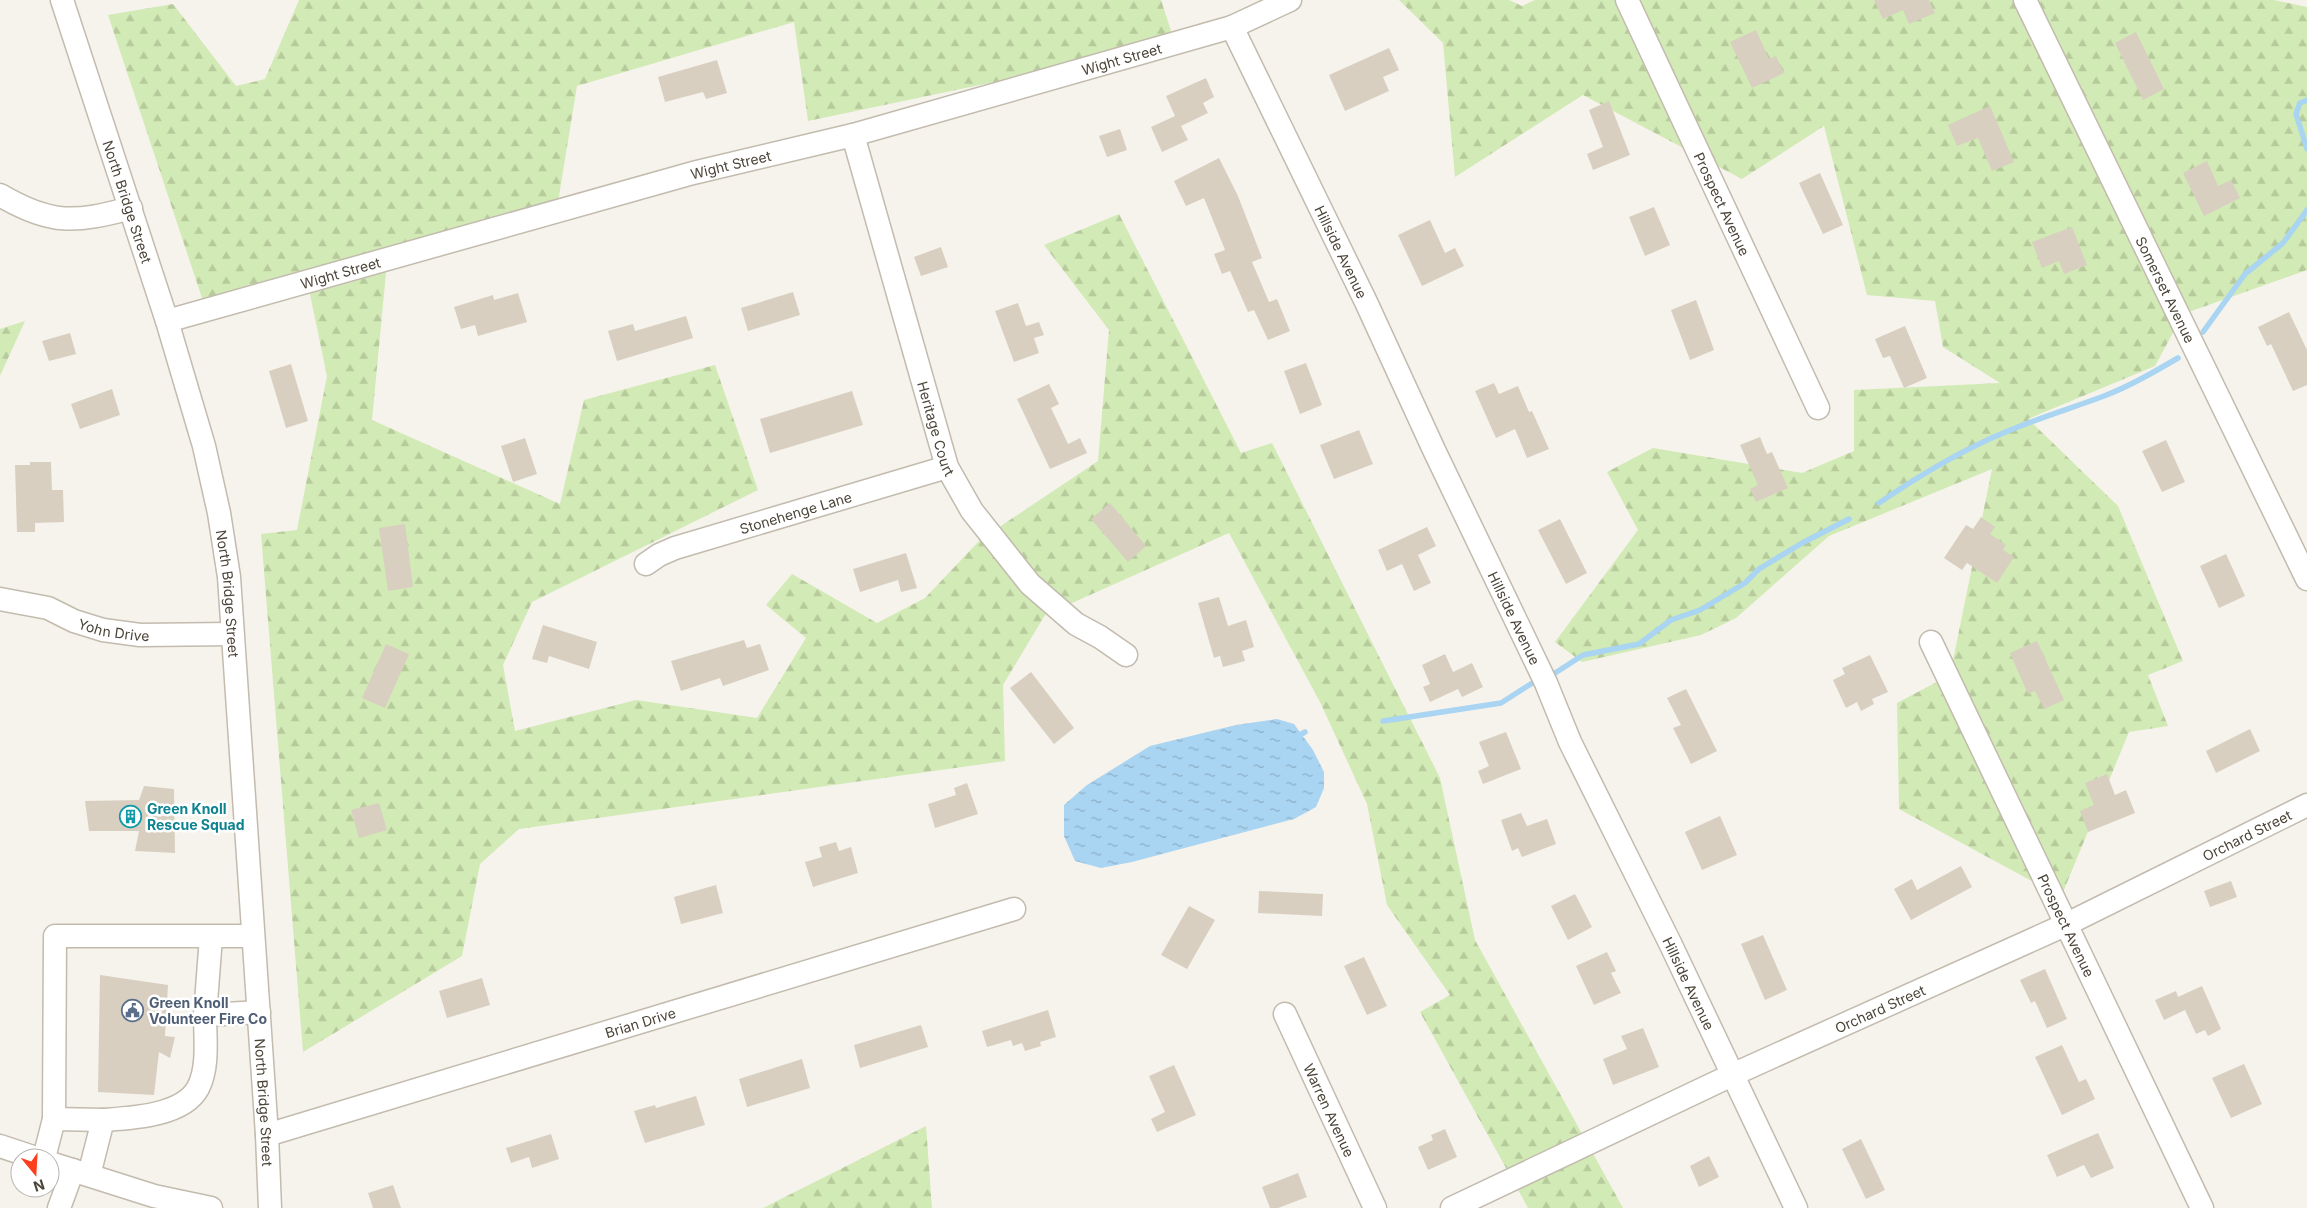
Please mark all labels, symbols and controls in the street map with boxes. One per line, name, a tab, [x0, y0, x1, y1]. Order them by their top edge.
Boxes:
street label: Wight Street	[1080, 39, 1164, 78]
street label: North Bridge Street	[100, 138, 156, 265]
street label: Wight Street	[689, 146, 773, 182]
street label: Prospect Avenue	[1691, 149, 1754, 258]
street label: Hillside Avenue	[1312, 202, 1371, 301]
street label: Somerset Avenue	[2133, 233, 2199, 346]
street label: Wight Street	[298, 253, 383, 292]
street label: Heritage Court	[915, 379, 959, 479]
street label: Stonehenge Lane	[737, 487, 854, 537]
street label: North Bridge Street	[213, 529, 243, 658]
street label: Hillside Avenue	[1485, 569, 1544, 667]
street label: Yohn Drive	[76, 614, 150, 644]
place label: Green Knoll Rescue Squad	[147, 800, 244, 833]
building icon: Green Knoll Rescue Squad	[119, 804, 143, 828]
street label: Orchard Street	[2199, 806, 2294, 864]
street label: Prospect Avenue	[2035, 871, 2099, 980]
street label: Hillside Avenue	[1660, 934, 1719, 1033]
street label: Orchard Street	[1832, 981, 1928, 1036]
place label: Green Knoll Volunteer Fire Co	[149, 994, 267, 1027]
public building icon: Green Knoll Volunteer Fire Co	[121, 998, 145, 1022]
street label: Brian Drive	[603, 1003, 678, 1041]
street label: North Bridge Street	[252, 1038, 277, 1167]
street label: Warren Avenue	[1301, 1061, 1359, 1160]
north arrow	[10, 1148, 60, 1198]
text: N	[31, 1176, 47, 1196]

